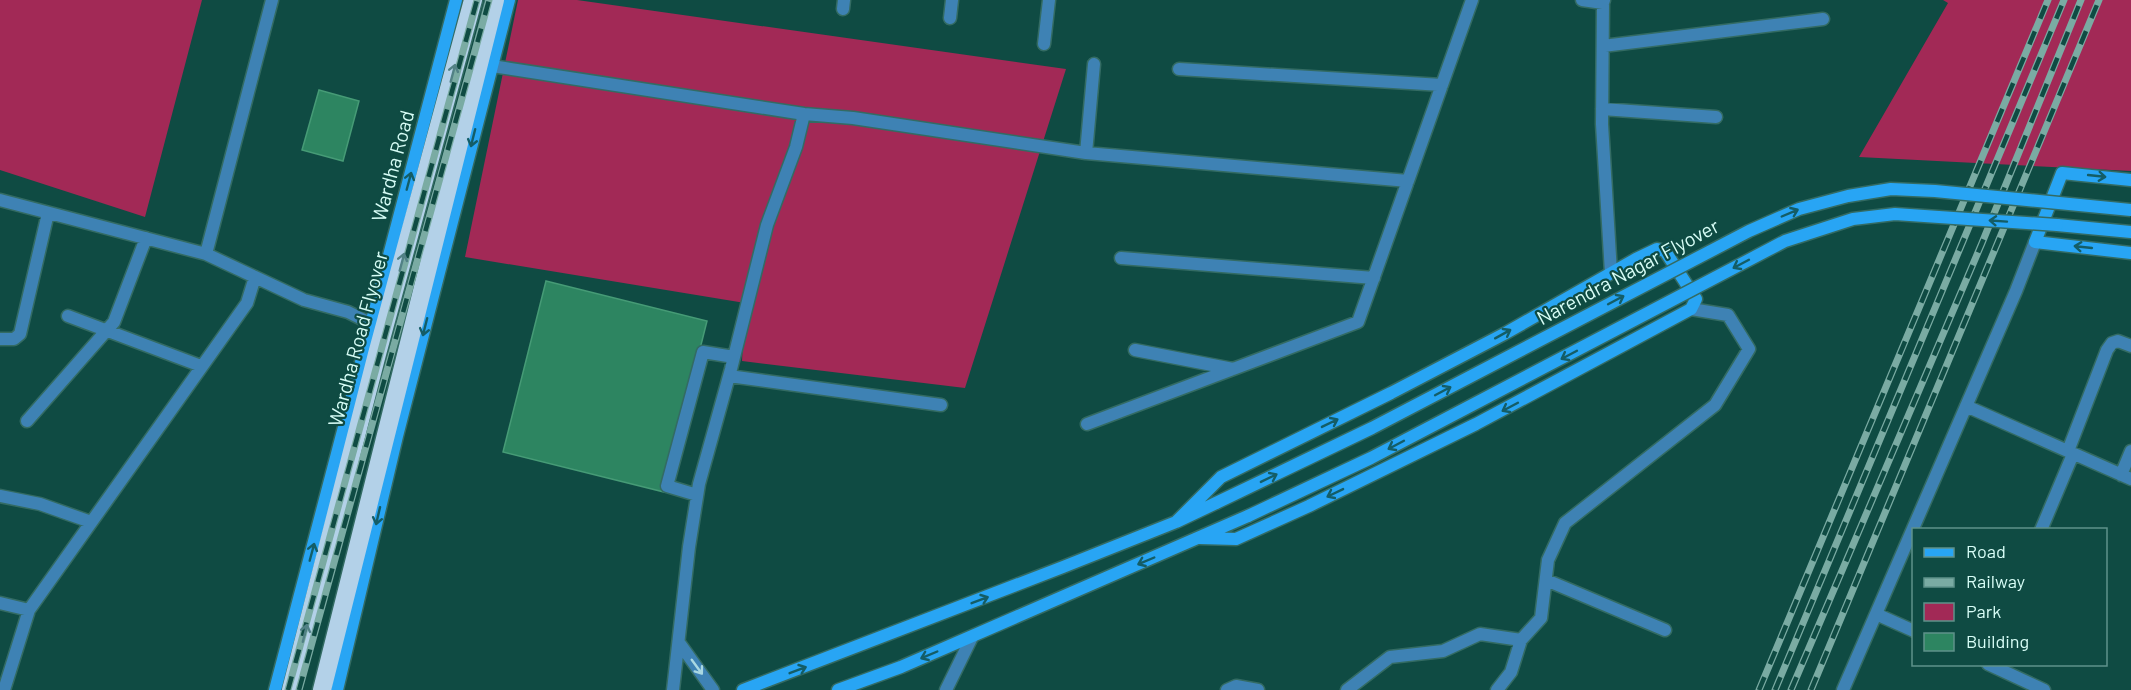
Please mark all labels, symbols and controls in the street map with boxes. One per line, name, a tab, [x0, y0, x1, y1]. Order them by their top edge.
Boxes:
one-way arrow	[448, 64, 459, 83]
street label: Wardha Road	[366, 108, 418, 224]
one-way arrow	[467, 128, 479, 147]
one-way arrow	[2086, 171, 2106, 182]
one-way arrow	[404, 172, 415, 191]
one-way arrow	[1781, 207, 1799, 218]
street label: Narendra Nagar Flyover	[1532, 213, 1723, 329]
one-way arrow	[1989, 215, 2009, 226]
one-way arrow	[2074, 241, 2093, 252]
street label: Wardha Road Flyover	[322, 248, 392, 429]
one-way arrow	[397, 253, 408, 272]
one-way arrow	[1733, 259, 1751, 270]
one-way arrow	[1607, 294, 1625, 306]
one-way arrow	[418, 317, 430, 336]
one-way arrow	[1494, 328, 1511, 340]
one-way arrow	[1560, 349, 1578, 361]
one-way arrow	[1434, 384, 1452, 396]
one-way arrow	[1501, 401, 1519, 413]
one-way arrow	[1320, 417, 1338, 429]
one-way arrow	[1388, 439, 1405, 451]
one-way arrow	[1259, 471, 1277, 483]
one-way arrow	[1327, 488, 1345, 500]
one-way arrow	[372, 506, 384, 525]
legend	[1912, 528, 2107, 666]
text: Road	[1966, 540, 2006, 562]
one-way arrow	[306, 543, 318, 562]
one-way arrow	[1138, 556, 1156, 567]
text: Railway	[1966, 570, 2025, 592]
one-way arrow	[970, 593, 989, 604]
text: Park	[1966, 600, 2001, 622]
one-way arrow	[300, 624, 312, 643]
text: Building	[1966, 630, 2029, 652]
one-way arrow	[920, 650, 939, 661]
one-way arrow	[690, 659, 703, 675]
one-way arrow	[788, 664, 807, 675]

